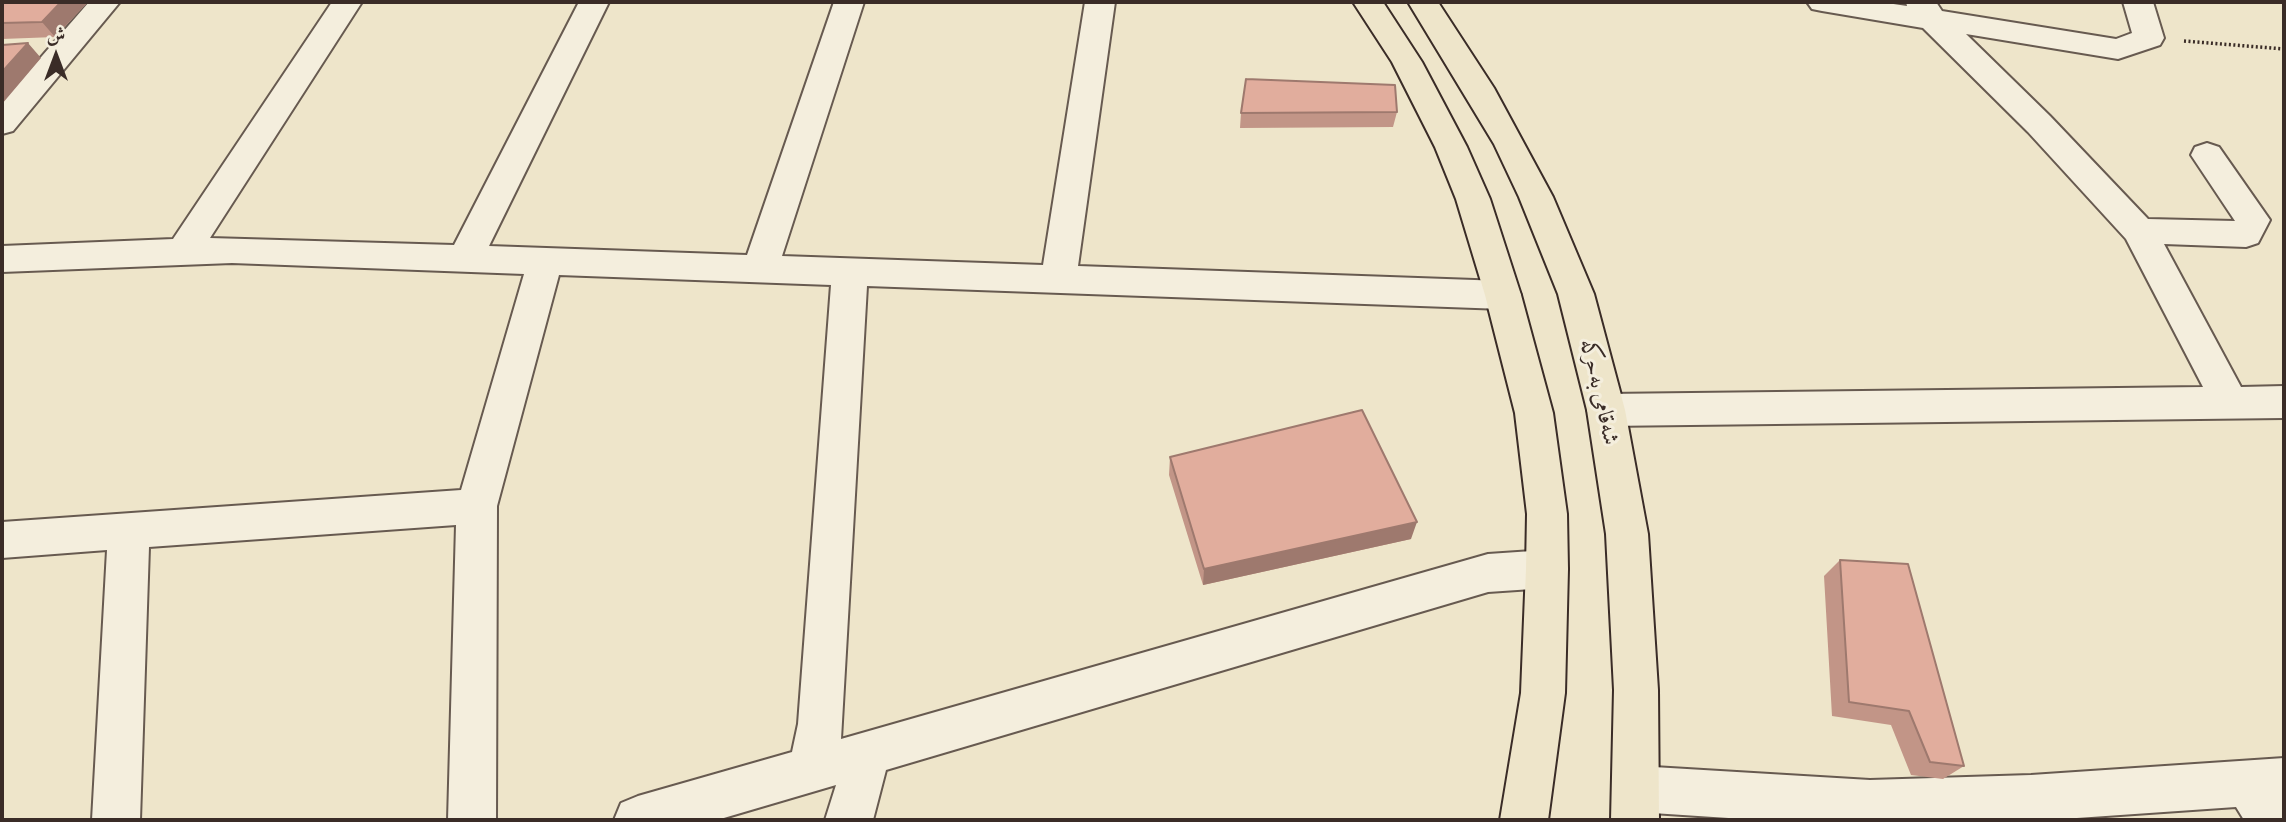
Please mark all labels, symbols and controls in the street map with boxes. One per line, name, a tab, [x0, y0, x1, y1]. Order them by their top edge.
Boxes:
north arrow	[21, 21, 91, 91]
text: ش	[47, 22, 65, 47]
street label: شەقامی بەحرکە	[1573, 336, 1625, 448]

